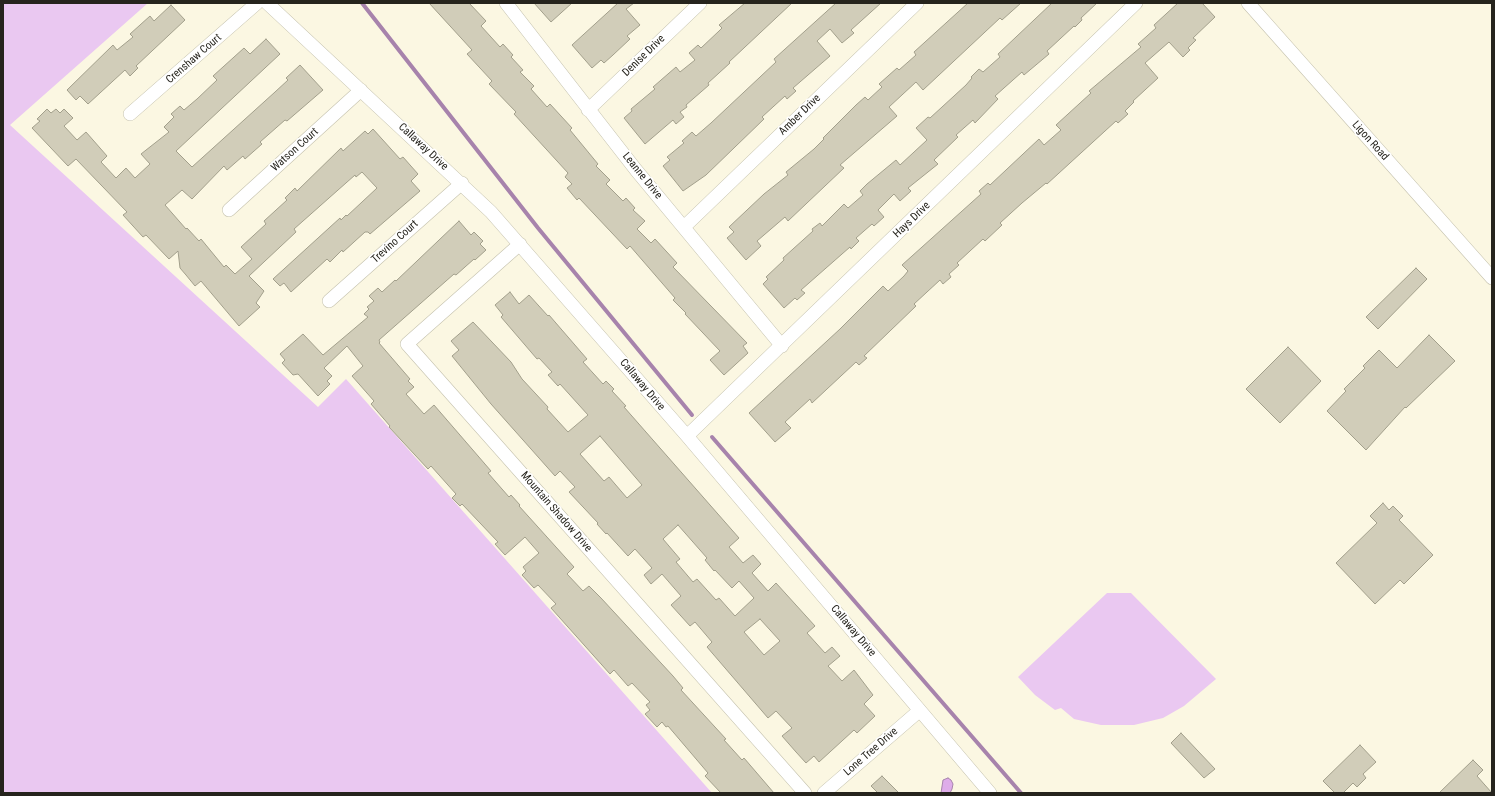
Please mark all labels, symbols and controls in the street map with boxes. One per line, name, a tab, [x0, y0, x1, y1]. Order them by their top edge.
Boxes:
street label: Crenshaw Court	[164, 31, 224, 87]
street label: Denise Drive	[620, 33, 668, 79]
street label: Amber Drive	[776, 92, 824, 138]
street label: Ligon Road	[1349, 119, 1391, 163]
street label: Callaway Drive	[395, 121, 451, 173]
street label: Watson Court	[269, 125, 321, 175]
street label: Leanne Drive	[619, 150, 665, 202]
street label: Hays Drive	[891, 199, 933, 241]
street label: Trevino Court	[369, 218, 421, 266]
street label: Callaway Drive	[617, 357, 667, 413]
street label: Mountain Shadow Drive	[517, 469, 595, 555]
street label: Callaway Drive	[828, 603, 878, 659]
street label: Lone Tree Drive	[841, 725, 901, 779]

